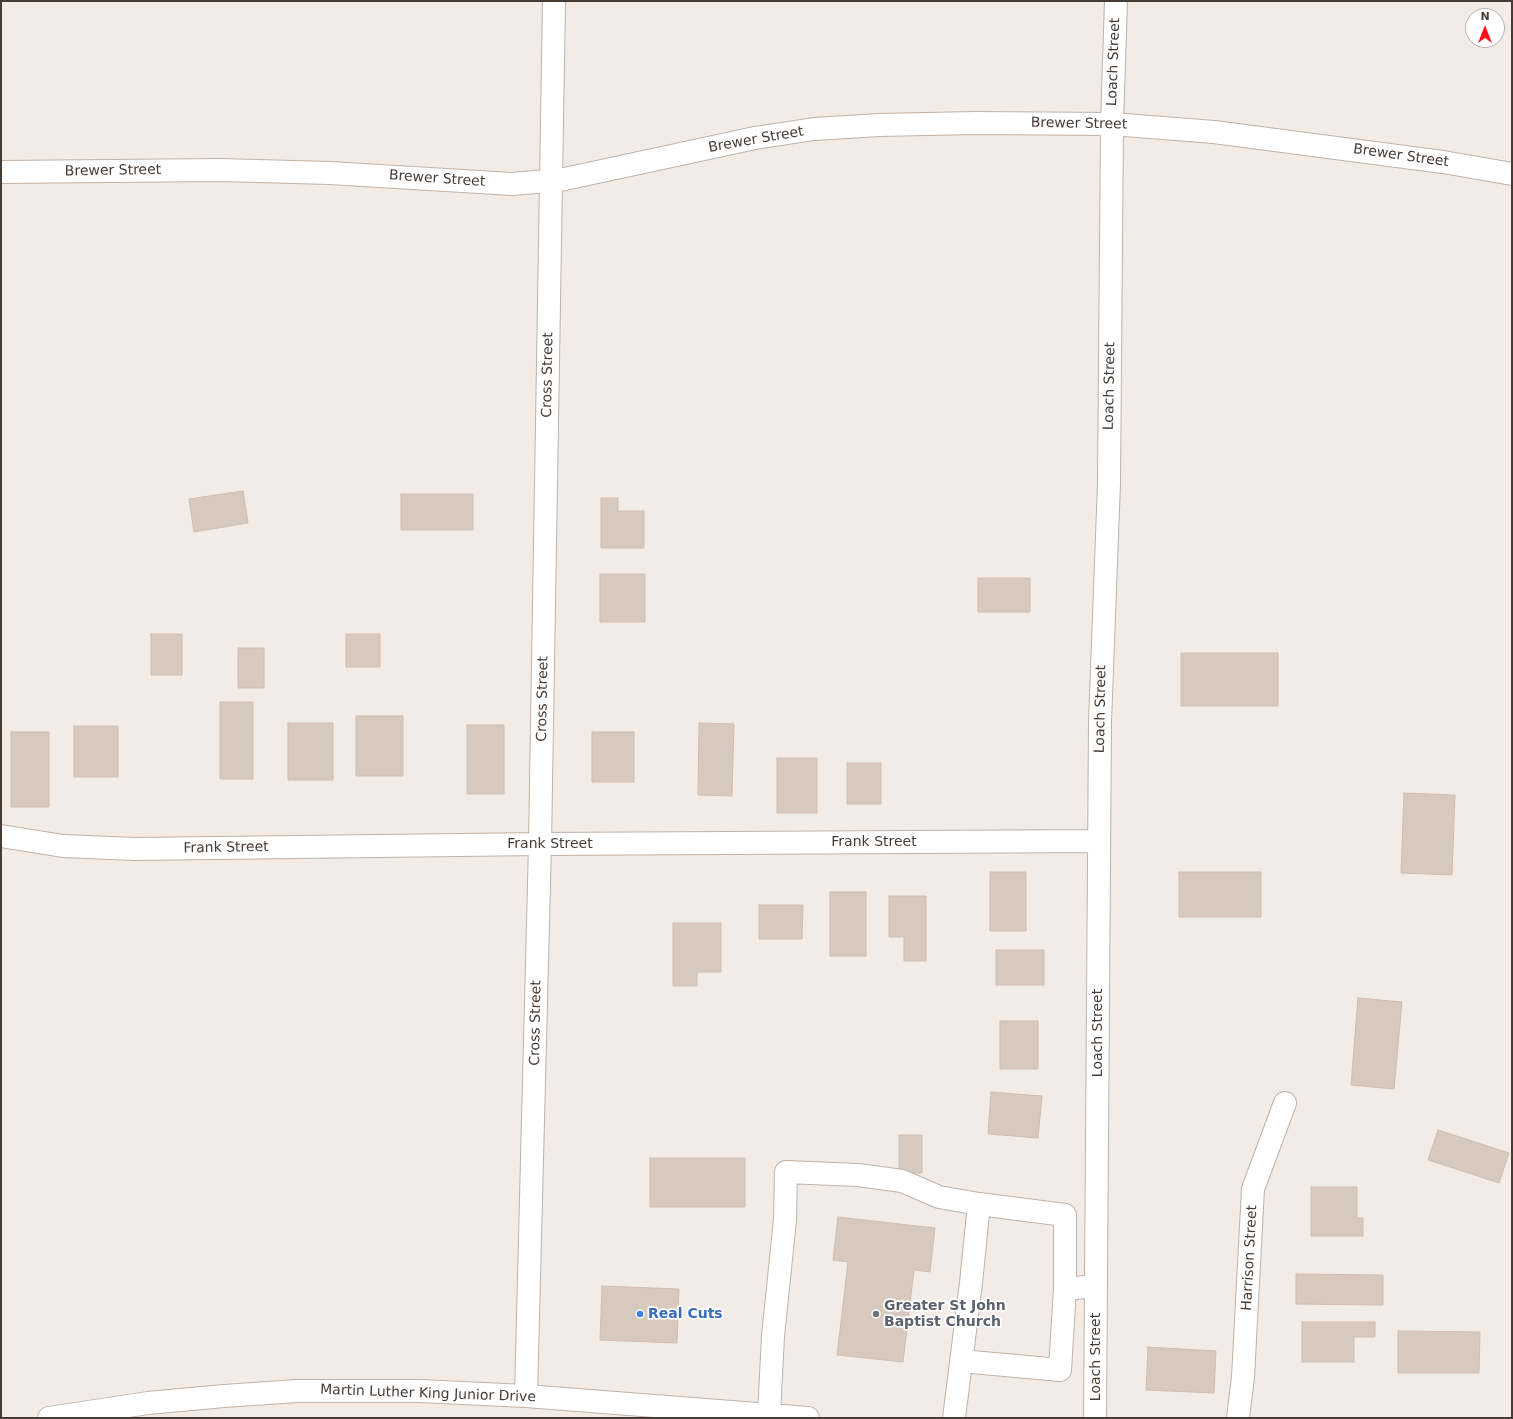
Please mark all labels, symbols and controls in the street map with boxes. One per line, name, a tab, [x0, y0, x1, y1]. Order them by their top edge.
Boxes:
north arrow	[1465, 8, 1505, 48]
text: N	[1480, 10, 1490, 23]
street label: Loach Street	[1104, 18, 1124, 106]
street label: Brewer Street	[1031, 115, 1127, 133]
street label: Brewer Street	[707, 123, 805, 157]
street label: Brewer Street	[1352, 141, 1450, 171]
street label: Brewer Street	[65, 162, 161, 180]
street label: Brewer Street	[388, 167, 486, 191]
street label: Cross Street	[539, 332, 557, 418]
street label: Loach Street	[1101, 342, 1119, 430]
street label: Cross Street	[534, 656, 552, 742]
street label: Loach Street	[1092, 665, 1110, 753]
street label: Frank Street	[831, 834, 917, 850]
street label: Frank Street	[507, 836, 593, 852]
street label: Frank Street	[183, 839, 269, 857]
street label: Cross Street	[527, 980, 545, 1066]
street label: Loach Street	[1090, 989, 1106, 1077]
street label: Harrison Street	[1239, 1205, 1261, 1311]
place label: Greater St John Baptist Church	[884, 1298, 1006, 1330]
place label: Real Cuts	[648, 1306, 723, 1322]
marker: Real Cuts	[635, 1309, 645, 1319]
marker: Greater St John Baptist Church	[871, 1309, 881, 1319]
street label: Loach Street	[1088, 1313, 1104, 1401]
street label: Martin Luther King Junior Drive	[320, 1382, 536, 1406]

